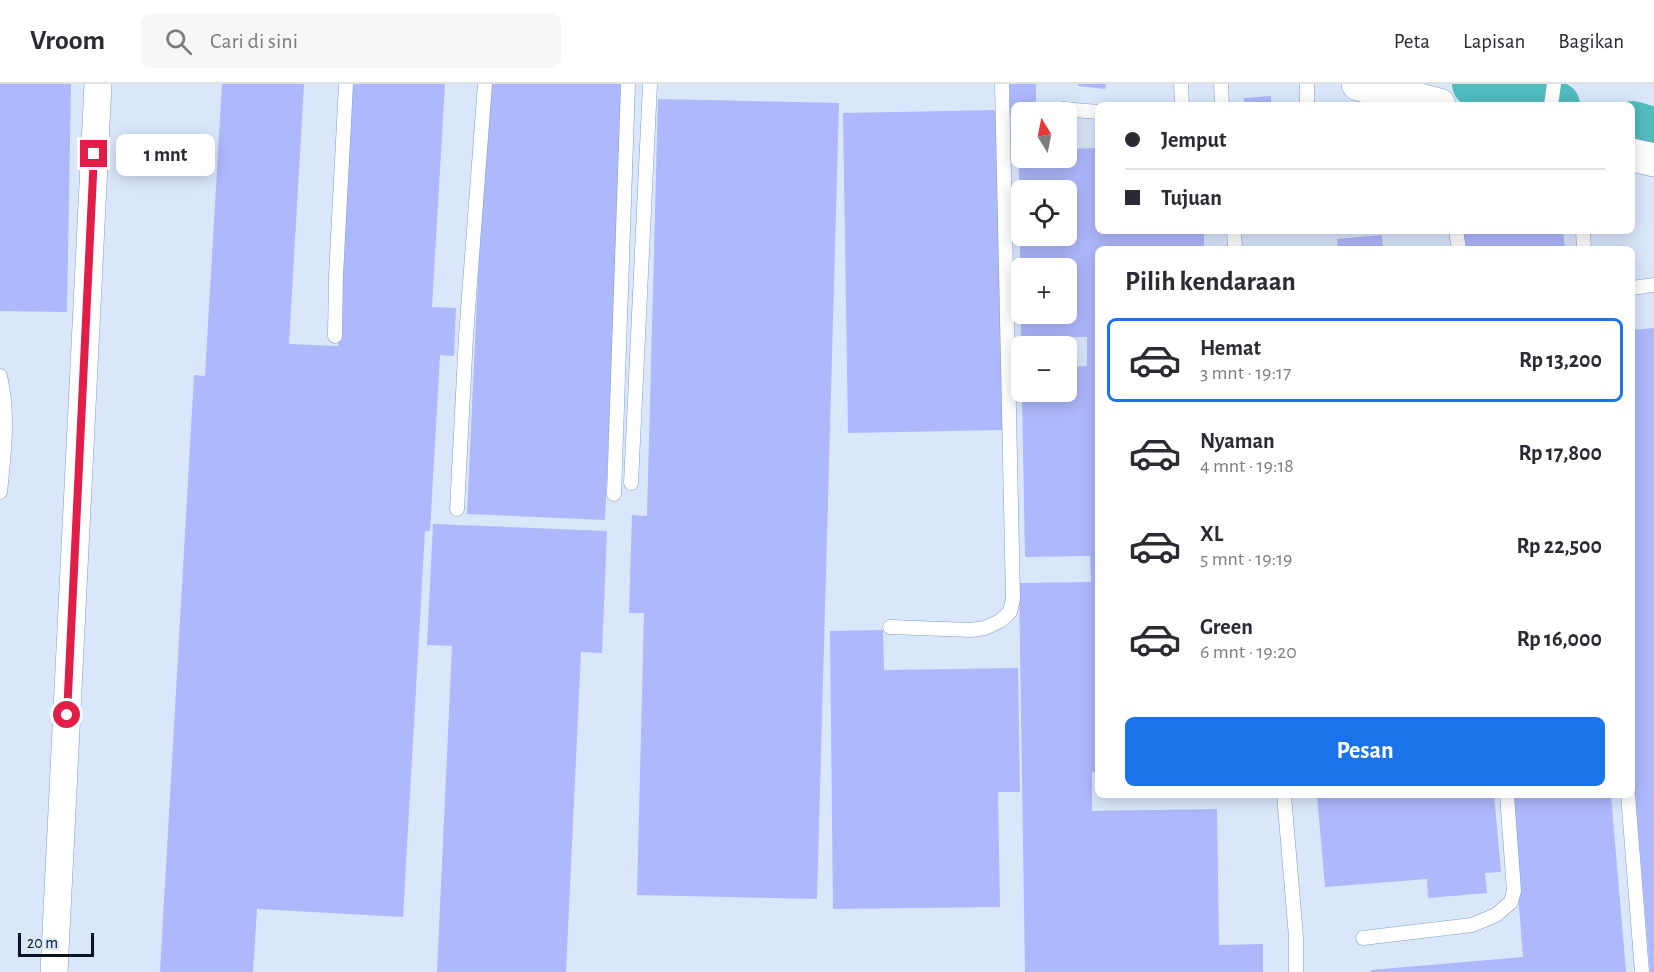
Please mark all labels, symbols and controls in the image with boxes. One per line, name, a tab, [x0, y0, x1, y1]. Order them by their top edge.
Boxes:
search box	[141, 14, 561, 68]
icon: search	[162, 25, 195, 58]
text: Vroom	[30, 27, 105, 55]
text: Cari di sini	[210, 30, 298, 52]
text: Peta	[1394, 31, 1430, 52]
text: Lapisan	[1463, 31, 1525, 52]
text: Bagikan	[1558, 31, 1624, 52]
north arrow	[1011, 102, 1077, 168]
map controls	[1011, 102, 1077, 402]
text: Jemput	[1161, 129, 1226, 151]
callout: 1 mnt	[115, 133, 214, 175]
route end	[80, 140, 107, 167]
text: 1 mnt	[144, 145, 187, 165]
button: locate	[1011, 180, 1077, 246]
text: Tujuan	[1161, 187, 1222, 209]
button: +	[1011, 258, 1077, 324]
text: Pilih kendaraan	[1125, 268, 1296, 295]
icon: car	[1128, 333, 1182, 387]
button: −	[1011, 336, 1077, 402]
text: Hemat	[1200, 337, 1261, 359]
text: Rp 13,200	[1519, 349, 1602, 371]
text: 3 mnt · 19:17	[1200, 363, 1291, 383]
icon: car	[1128, 426, 1182, 480]
text: Nyaman	[1200, 430, 1275, 452]
text: Rp 17,800	[1519, 442, 1602, 464]
text: 4 mnt · 19:18	[1200, 456, 1294, 476]
icon: car	[1128, 519, 1182, 573]
text: XL	[1200, 523, 1223, 545]
text: Rp 22,500	[1517, 535, 1602, 557]
text: 5 mnt · 19:19	[1200, 549, 1292, 569]
icon: car	[1128, 612, 1182, 666]
text: Green	[1200, 616, 1253, 638]
text: Rp 16,000	[1517, 628, 1602, 650]
text: 6 mnt · 19:20	[1200, 642, 1297, 662]
route start	[53, 701, 80, 728]
button: Pesan	[1125, 717, 1605, 786]
scale bar	[18, 930, 94, 958]
text: 20 m	[27, 935, 58, 951]

